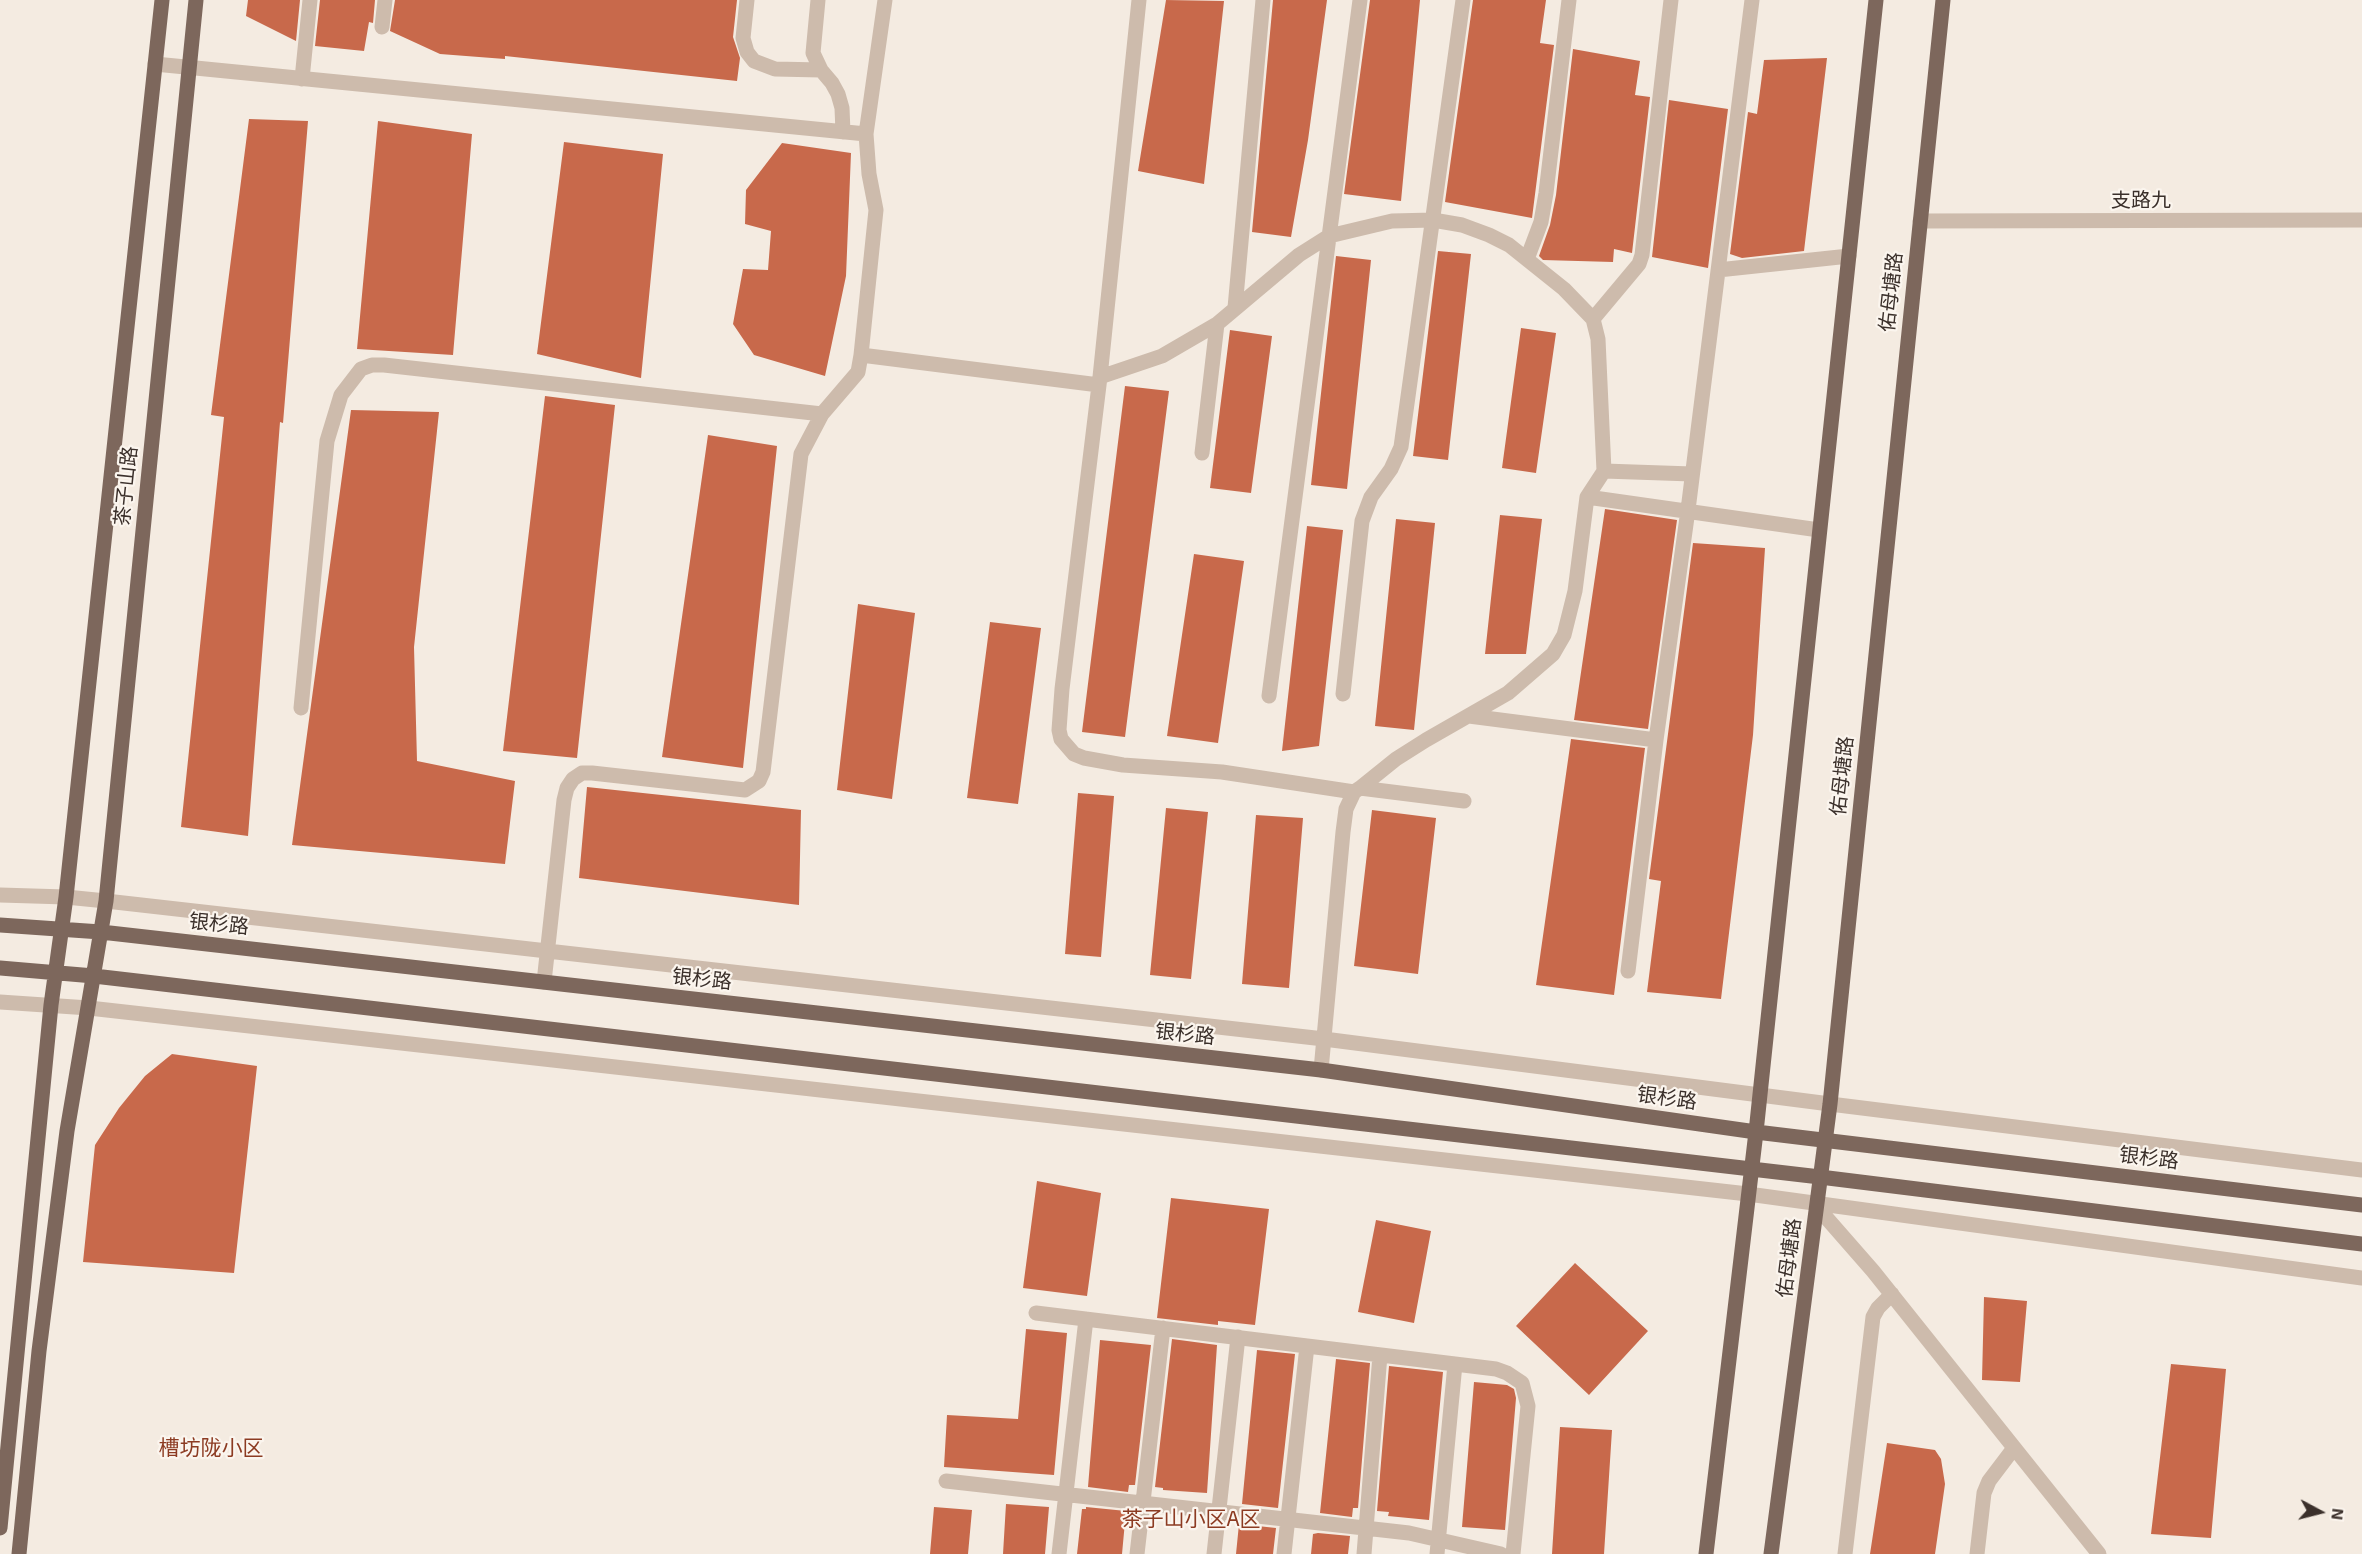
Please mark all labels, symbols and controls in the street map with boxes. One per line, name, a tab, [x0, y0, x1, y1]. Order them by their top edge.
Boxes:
street label: 支路九	[2111, 188, 2171, 212]
street label: 佑母塘路	[1875, 251, 1907, 333]
street label: 茶子山路	[110, 445, 142, 527]
street label: 佑母塘路	[1826, 735, 1858, 817]
street label: 银杉路	[188, 909, 250, 939]
street label: 银杉路	[671, 964, 733, 994]
street label: 银杉路	[1154, 1019, 1216, 1049]
street label: 银杉路	[1636, 1082, 1698, 1114]
street label: 银杉路	[2118, 1142, 2180, 1174]
street label: 佑母塘路	[1772, 1217, 1806, 1299]
district label: 槽坊陇小区	[159, 1435, 263, 1461]
north arrow	[2290, 1482, 2350, 1542]
district label: 茶子山小区A区	[1121, 1506, 1261, 1532]
text: N	[2328, 1507, 2348, 1521]

